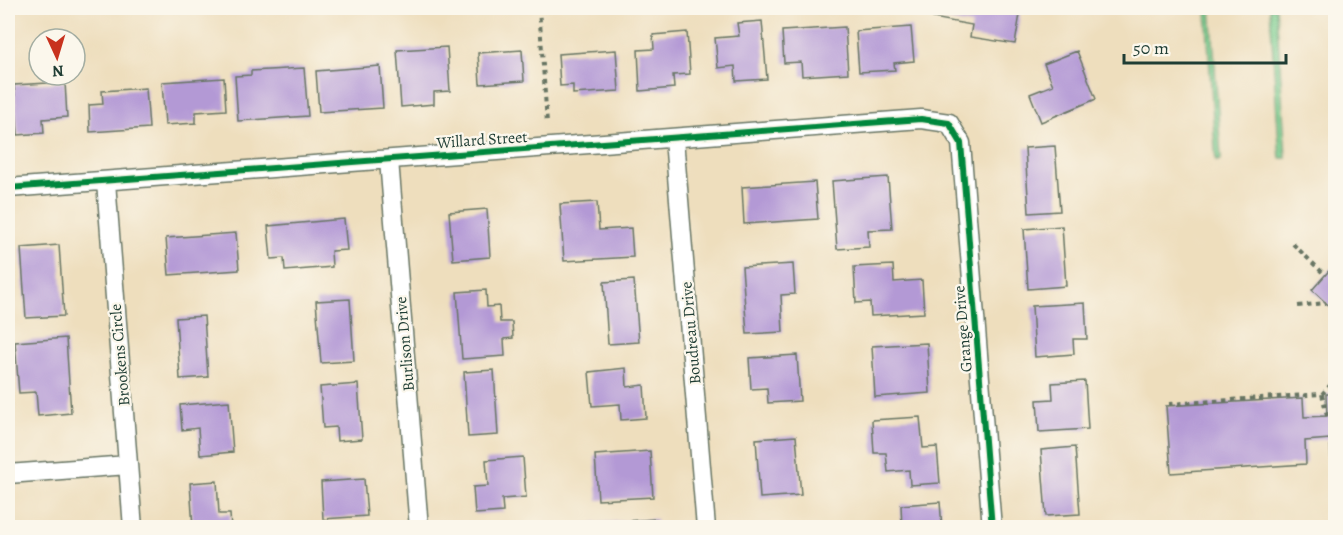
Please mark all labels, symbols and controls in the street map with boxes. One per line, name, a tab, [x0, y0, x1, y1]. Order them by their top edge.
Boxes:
north arrow	[27, 27, 87, 87]
scale bar	[1124, 27, 1286, 65]
text: 50 m	[1133, 36, 1169, 60]
text: N	[51, 60, 65, 82]
street label: Willard Street	[435, 126, 528, 154]
street label: Boudreau Drive	[676, 281, 706, 385]
street label: Grange Drive	[948, 285, 978, 373]
street label: Burlison Drive	[390, 296, 420, 392]
street label: Brookens Circle	[105, 303, 135, 407]

